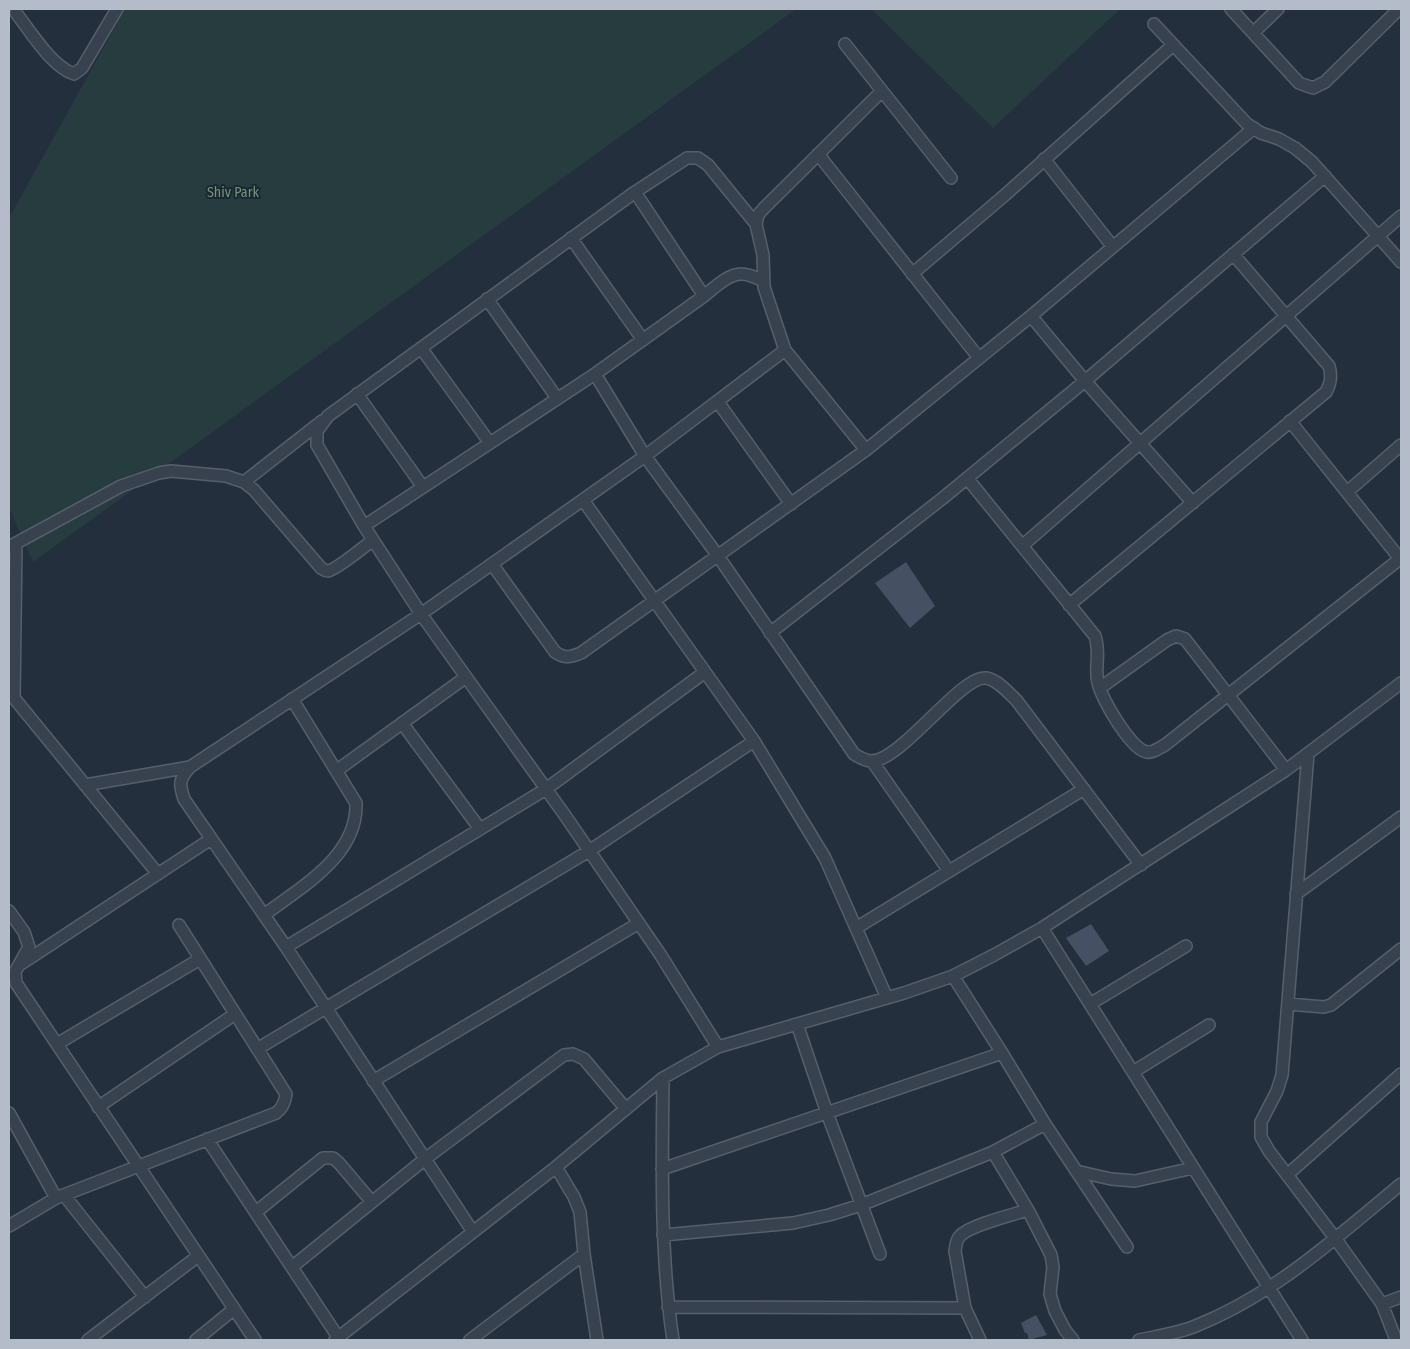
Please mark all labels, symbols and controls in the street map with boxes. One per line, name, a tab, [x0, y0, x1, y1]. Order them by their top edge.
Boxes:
park label: Shiv Park	[207, 184, 260, 201]

